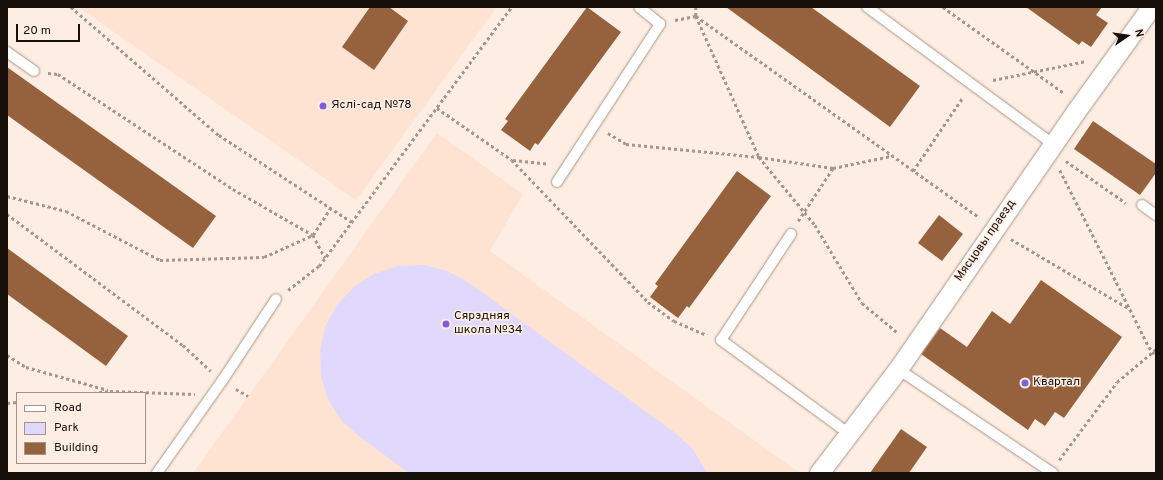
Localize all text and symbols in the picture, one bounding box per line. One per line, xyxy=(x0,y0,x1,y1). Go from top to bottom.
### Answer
scale bar xyxy=(18,16,82,42)
north arrow xyxy=(1107,16,1147,56)
text: 20 m xyxy=(23,23,51,39)
text: N xyxy=(1131,28,1146,39)
place label: Яслі-сад №78 xyxy=(331,99,412,113)
marker: Яслі-сад №78 xyxy=(318,101,328,111)
street label: Мясцовы праезд xyxy=(952,197,1020,285)
place label: Сярэдняя школа №34 xyxy=(454,310,522,338)
marker: Сярэдняя школа №34 xyxy=(441,319,451,329)
place label: Квартал xyxy=(1033,376,1080,390)
marker: Квартал xyxy=(1020,378,1030,388)
legend xyxy=(16,392,146,464)
text: Road xyxy=(54,400,82,416)
text: Park xyxy=(54,420,79,436)
text: Building xyxy=(54,440,98,456)

